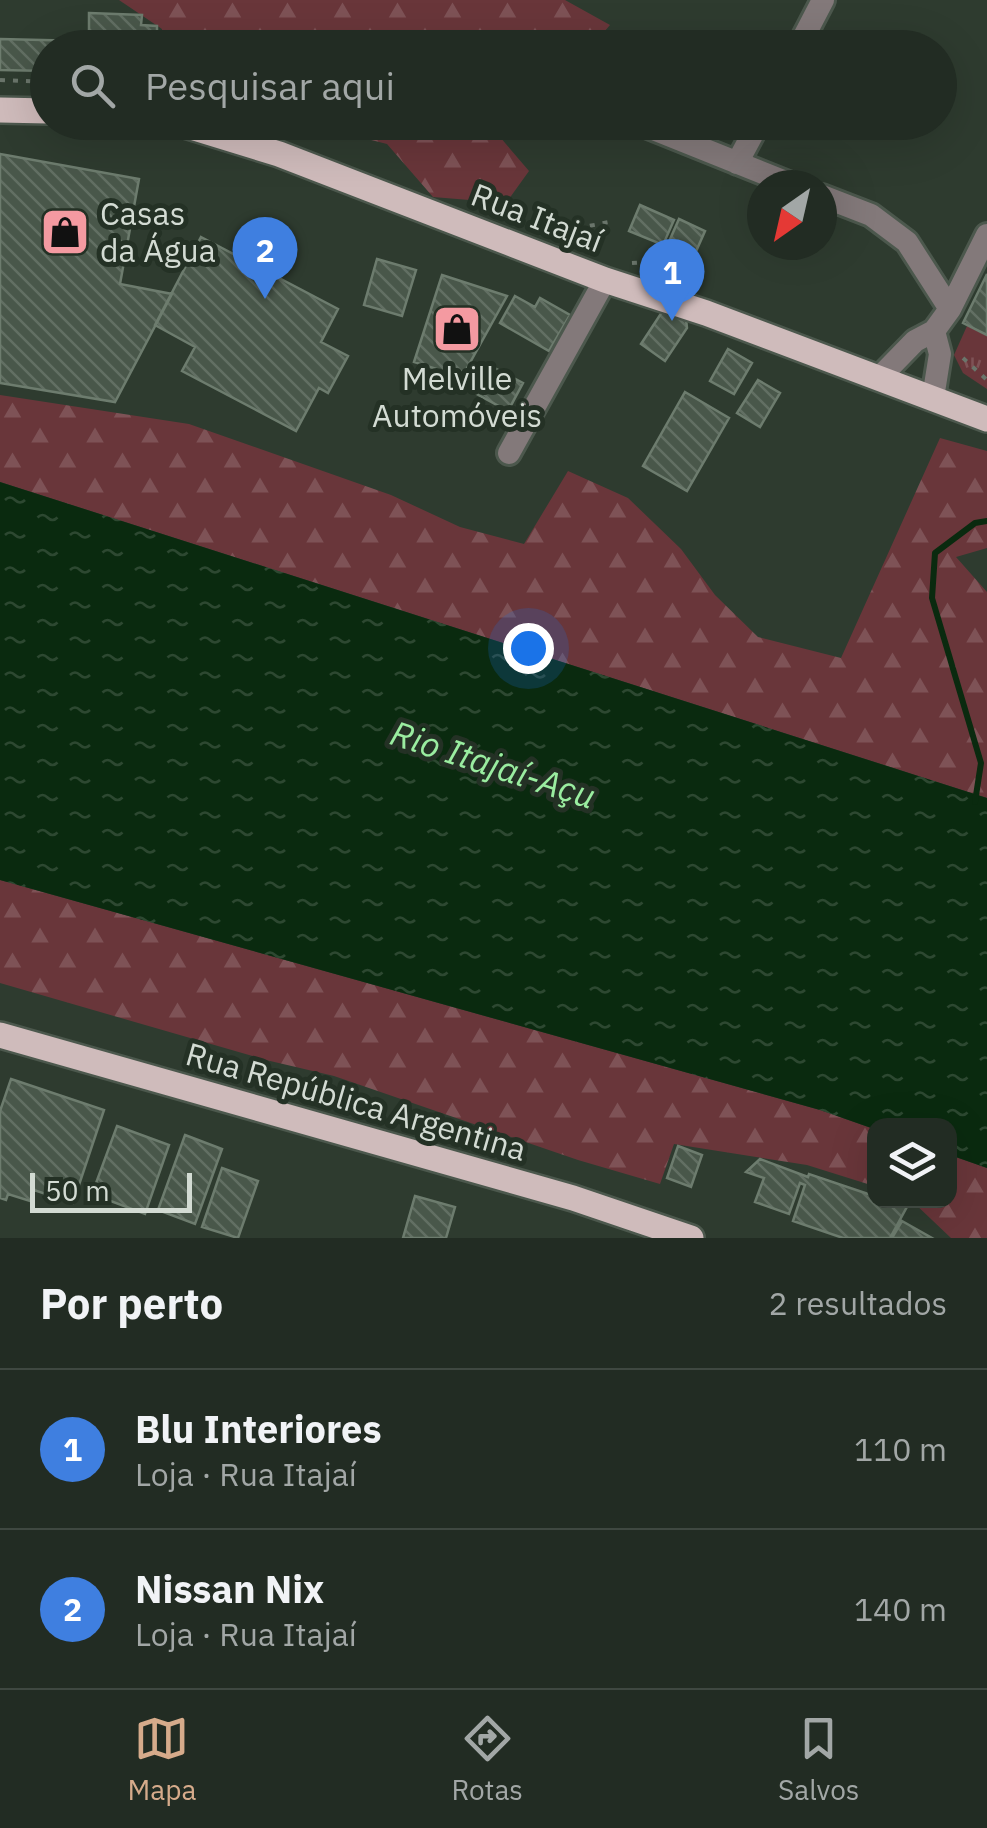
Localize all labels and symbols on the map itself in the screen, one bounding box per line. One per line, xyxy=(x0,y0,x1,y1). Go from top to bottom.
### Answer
north arrow xyxy=(747,170,837,260)
street label: Rua Itajaí xyxy=(466,173,609,261)
place label: Casas da Água xyxy=(100,192,216,271)
shop icon: Casas da Água xyxy=(39,206,91,258)
pin: 2 xyxy=(232,216,298,299)
pin: 1 xyxy=(640,238,704,321)
shop icon: Melville Automóveis xyxy=(431,303,483,355)
place label: Melville Automóveis xyxy=(372,357,542,436)
your location xyxy=(503,623,554,674)
water label: Rio Itajaí-Açu xyxy=(385,709,602,819)
street label: Rua República Argentina xyxy=(181,1032,531,1170)
scale bar xyxy=(30,1168,192,1212)

